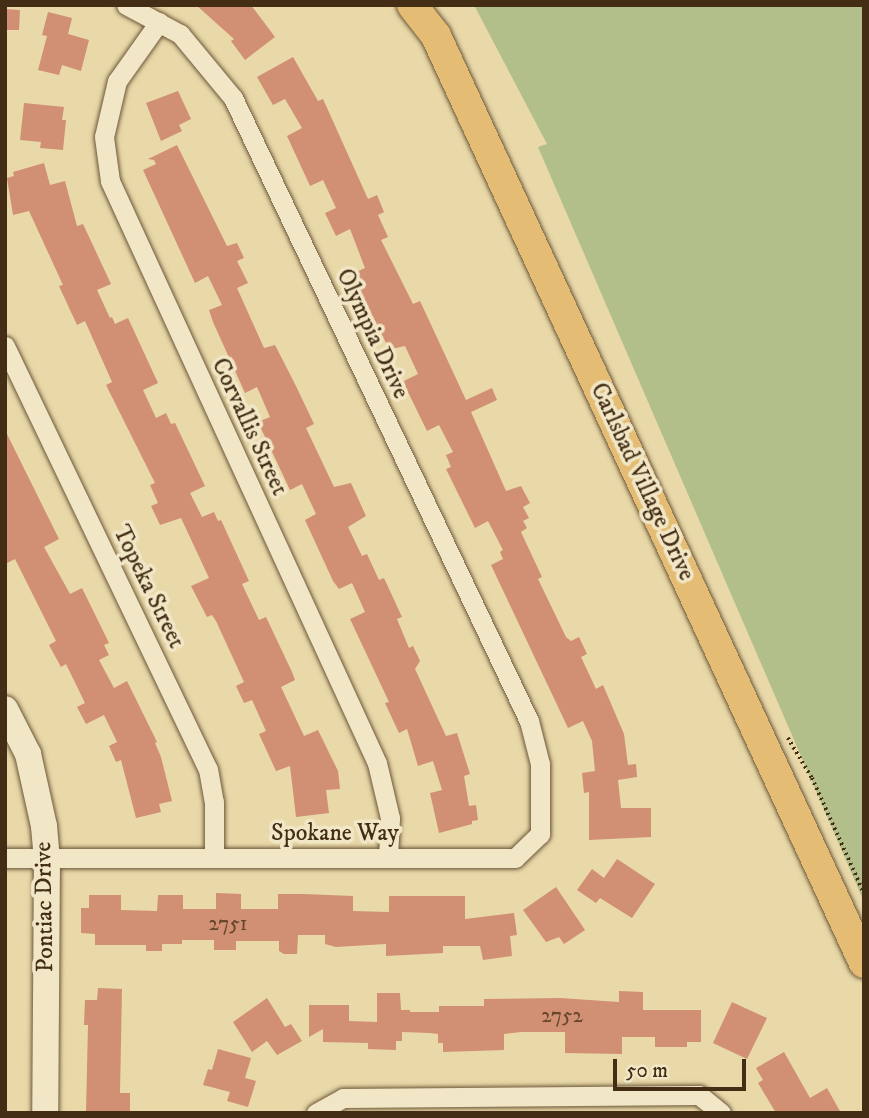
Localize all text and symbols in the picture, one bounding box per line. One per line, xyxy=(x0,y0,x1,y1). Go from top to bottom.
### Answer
street label: Olympia Drive xyxy=(329,264,415,404)
street label: Corvallis Street xyxy=(205,354,293,500)
street label: Carlsbad Village Drive xyxy=(584,379,700,585)
street label: Topeka Street xyxy=(106,521,190,653)
street label: Spokane Way xyxy=(271,820,399,848)
street label: Pontiac Drive xyxy=(29,841,61,973)
house number: 2751 xyxy=(209,911,247,937)
house number: 2752 xyxy=(541,1003,583,1029)
scale bar xyxy=(617,1044,750,1088)
text: 50 m xyxy=(626,1058,668,1084)

